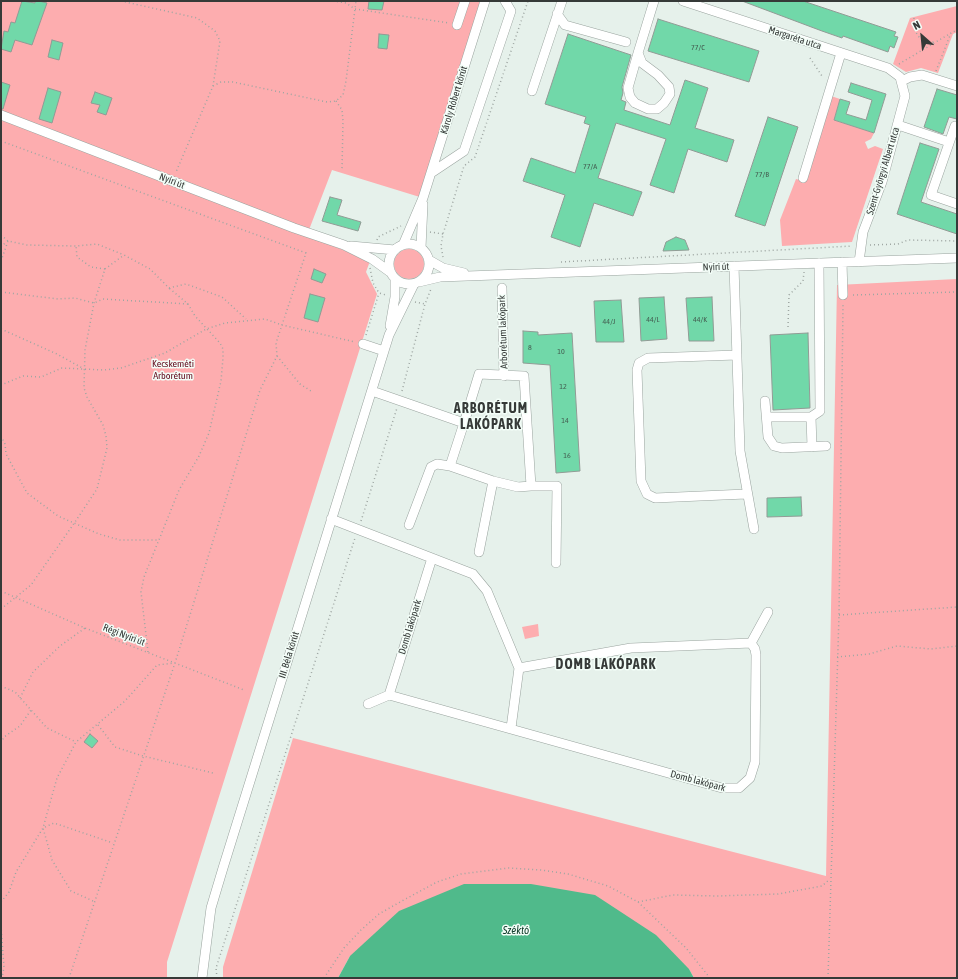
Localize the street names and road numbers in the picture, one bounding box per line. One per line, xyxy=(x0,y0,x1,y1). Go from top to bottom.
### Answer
street label: Margaréta utca xyxy=(767,24,823,52)
street label: Károly Róbert körút xyxy=(438,64,470,136)
street label: Szent-Györgyi Albert utca xyxy=(864,126,902,216)
street label: Nyíri út xyxy=(157,171,187,191)
street label: Nyíri út xyxy=(702,261,730,273)
street label: Arborétum lakópark xyxy=(496,295,510,369)
street label: Domb lakópark xyxy=(396,598,424,656)
street label: Régi Nyíri út xyxy=(101,621,147,649)
street label: III. Béla körút xyxy=(276,630,302,680)
street label: Domb lakópark xyxy=(669,768,727,794)

